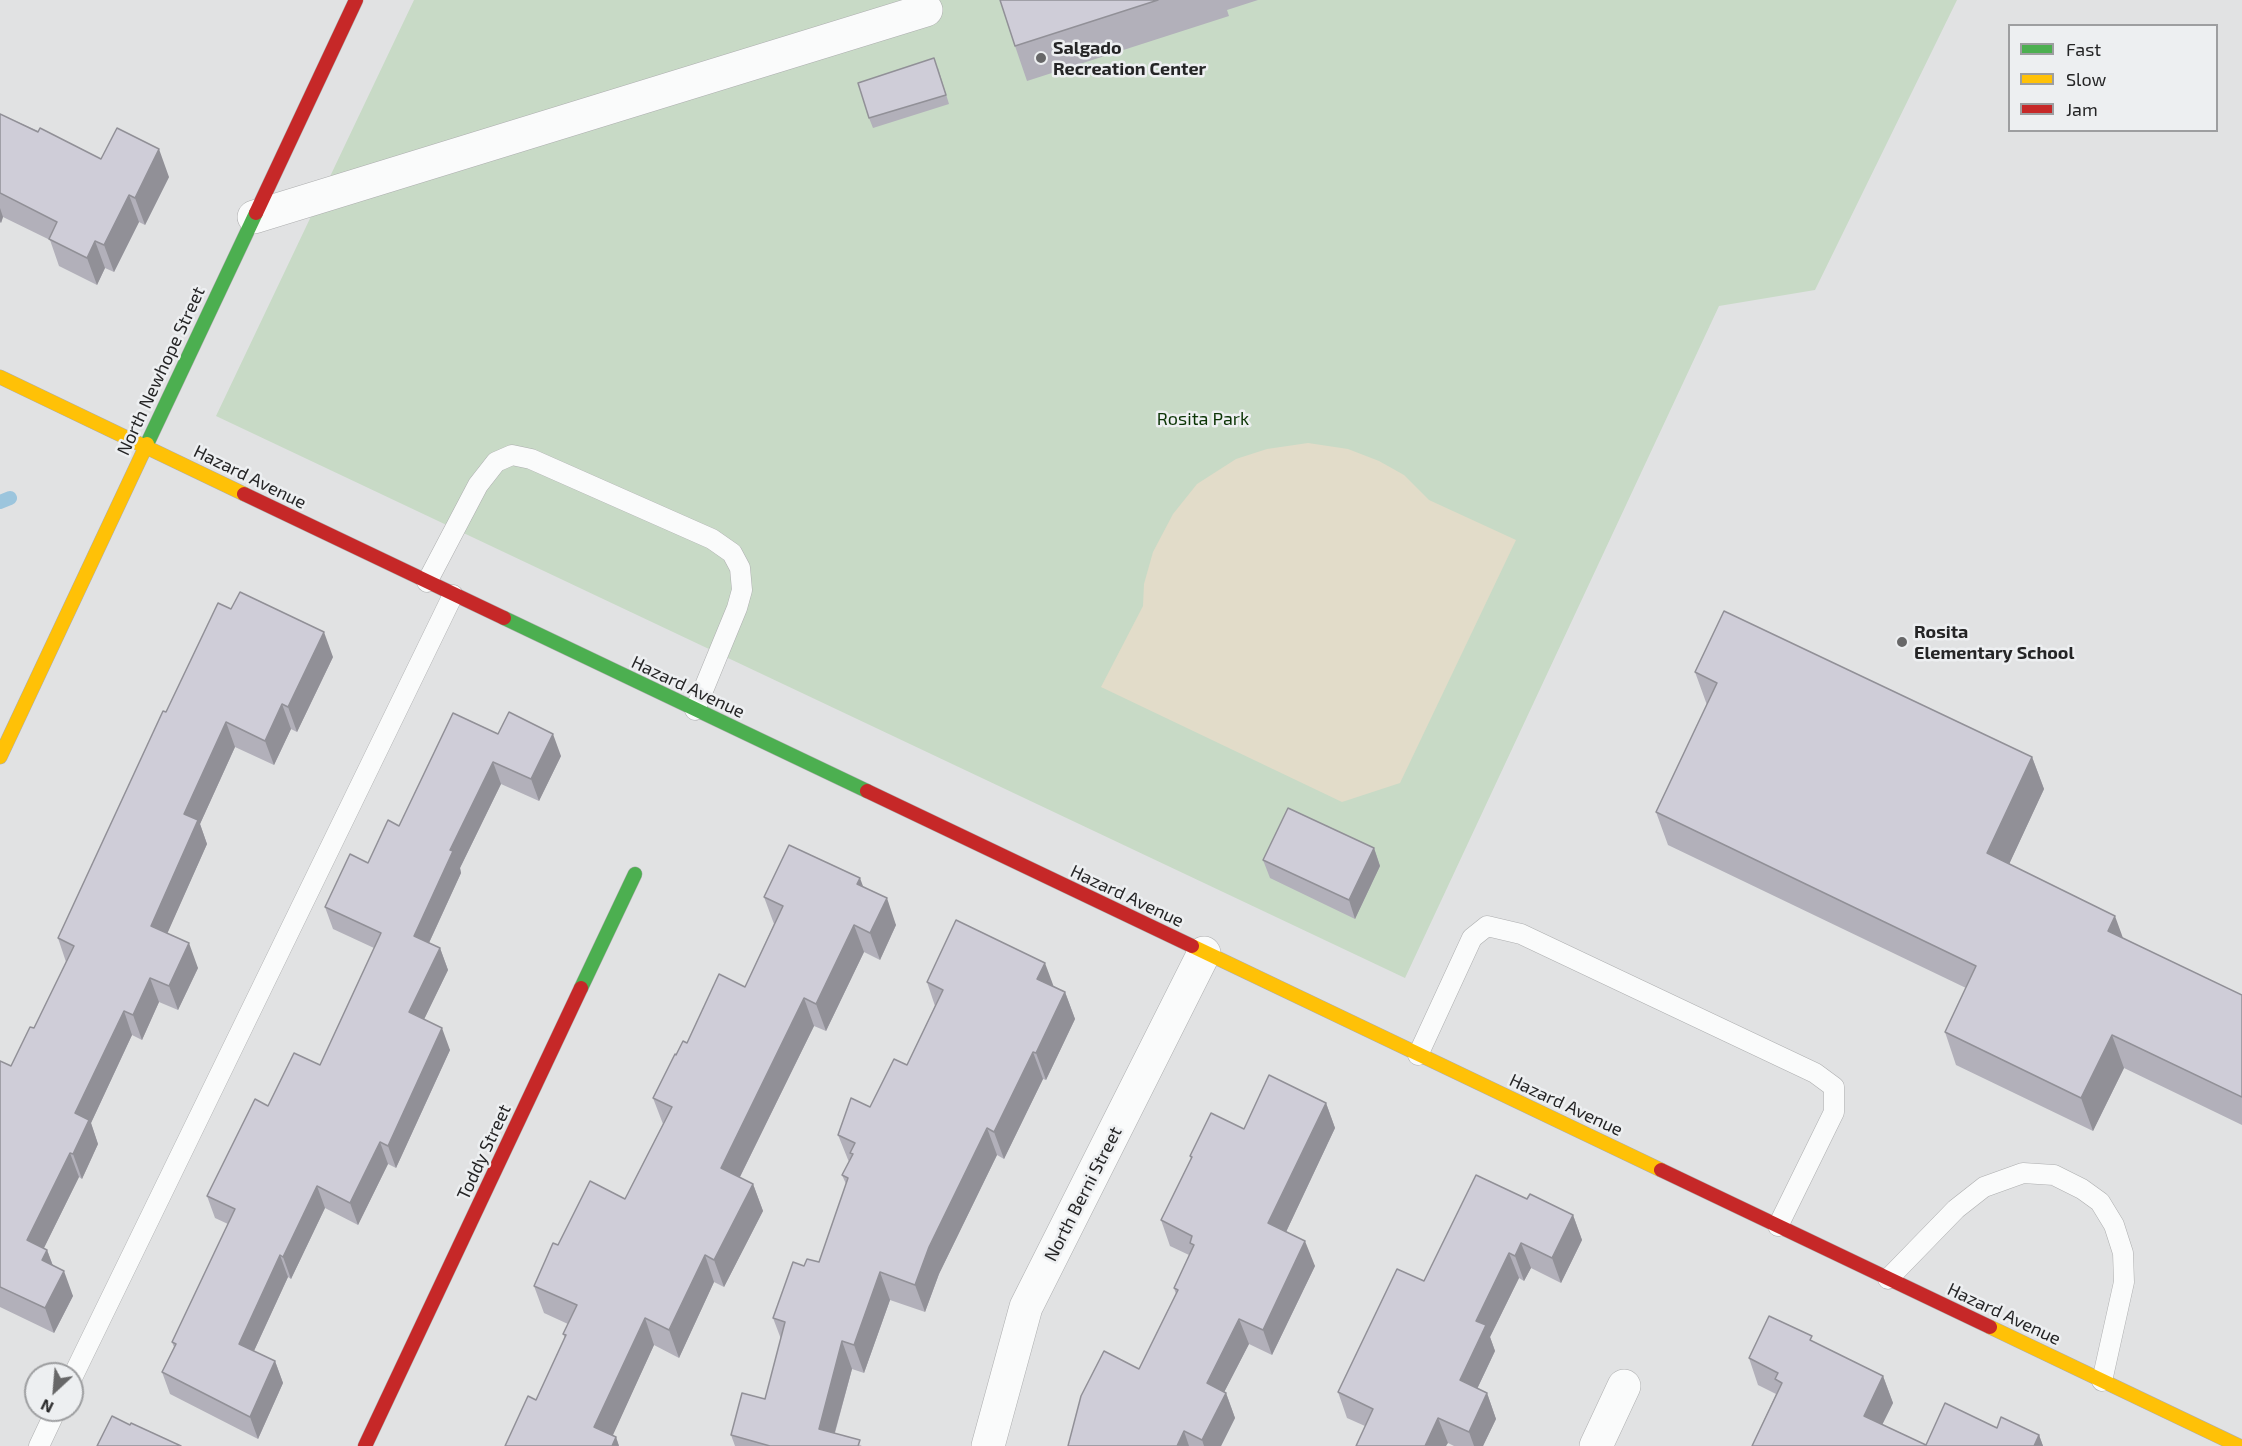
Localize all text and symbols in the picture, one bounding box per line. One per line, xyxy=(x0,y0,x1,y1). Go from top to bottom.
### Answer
legend xyxy=(2008,24,2218,132)
place label: Salgado Recreation Center xyxy=(1053,37,1206,80)
text: Fast xyxy=(2066,38,2101,60)
marker: Salgado Recreation Center xyxy=(1034,51,1048,65)
text: Slow xyxy=(2066,68,2106,90)
text: Jam xyxy=(2066,98,2098,120)
street label: North Newhope Street xyxy=(112,283,210,459)
park label: Rosita Park xyxy=(1157,408,1249,430)
street label: Hazard Avenue xyxy=(190,440,310,514)
place label: Rosita Elementary School xyxy=(1914,621,2074,664)
marker: Rosita Elementary School xyxy=(1895,635,1909,649)
street label: Hazard Avenue xyxy=(628,651,748,723)
street label: Hazard Avenue xyxy=(1067,860,1187,932)
street label: Hazard Avenue xyxy=(1506,1069,1626,1141)
street label: Toddy Street xyxy=(452,1101,516,1203)
street label: North Berni Street xyxy=(1040,1123,1126,1265)
street label: Hazard Avenue xyxy=(1944,1278,2064,1350)
north arrow xyxy=(24,1362,84,1422)
text: N xyxy=(37,1396,56,1418)

